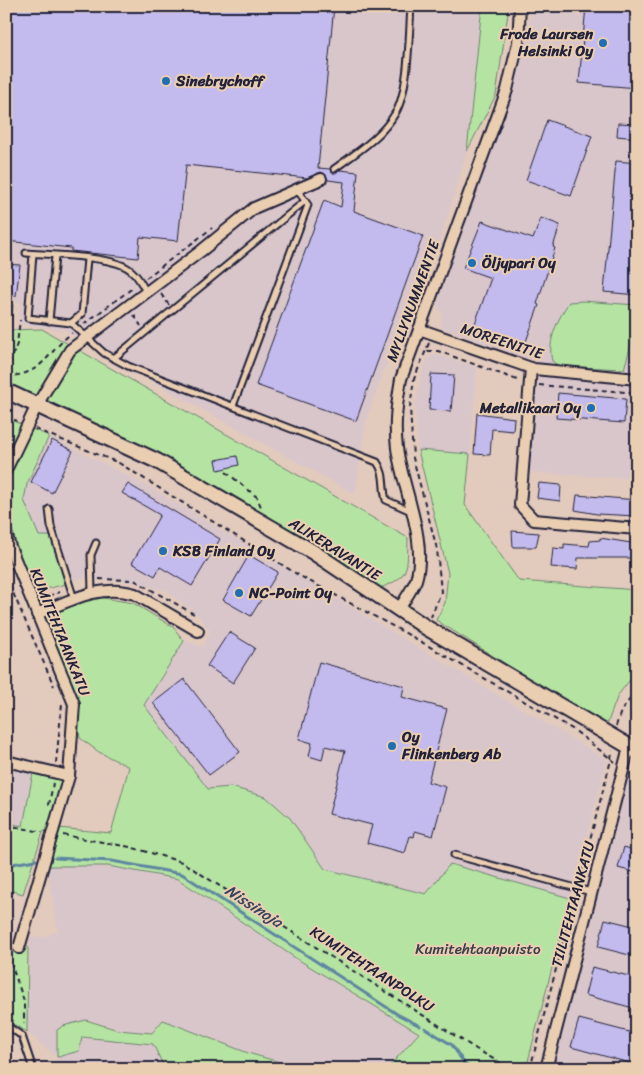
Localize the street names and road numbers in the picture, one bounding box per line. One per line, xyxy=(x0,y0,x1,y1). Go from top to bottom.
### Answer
street label: MYLLYNUMMENTIE xyxy=(379,235,448,366)
street label: MOREENITIE xyxy=(457,315,548,367)
street label: ALIKERAVANTIE xyxy=(283,510,388,589)
street label: KUMITEHTAANKATU xyxy=(22,564,98,701)
street label: TIILITEHTAANKATU xyxy=(544,838,602,970)
street label: KUMITEHTAANPOLKU xyxy=(305,919,440,1020)

